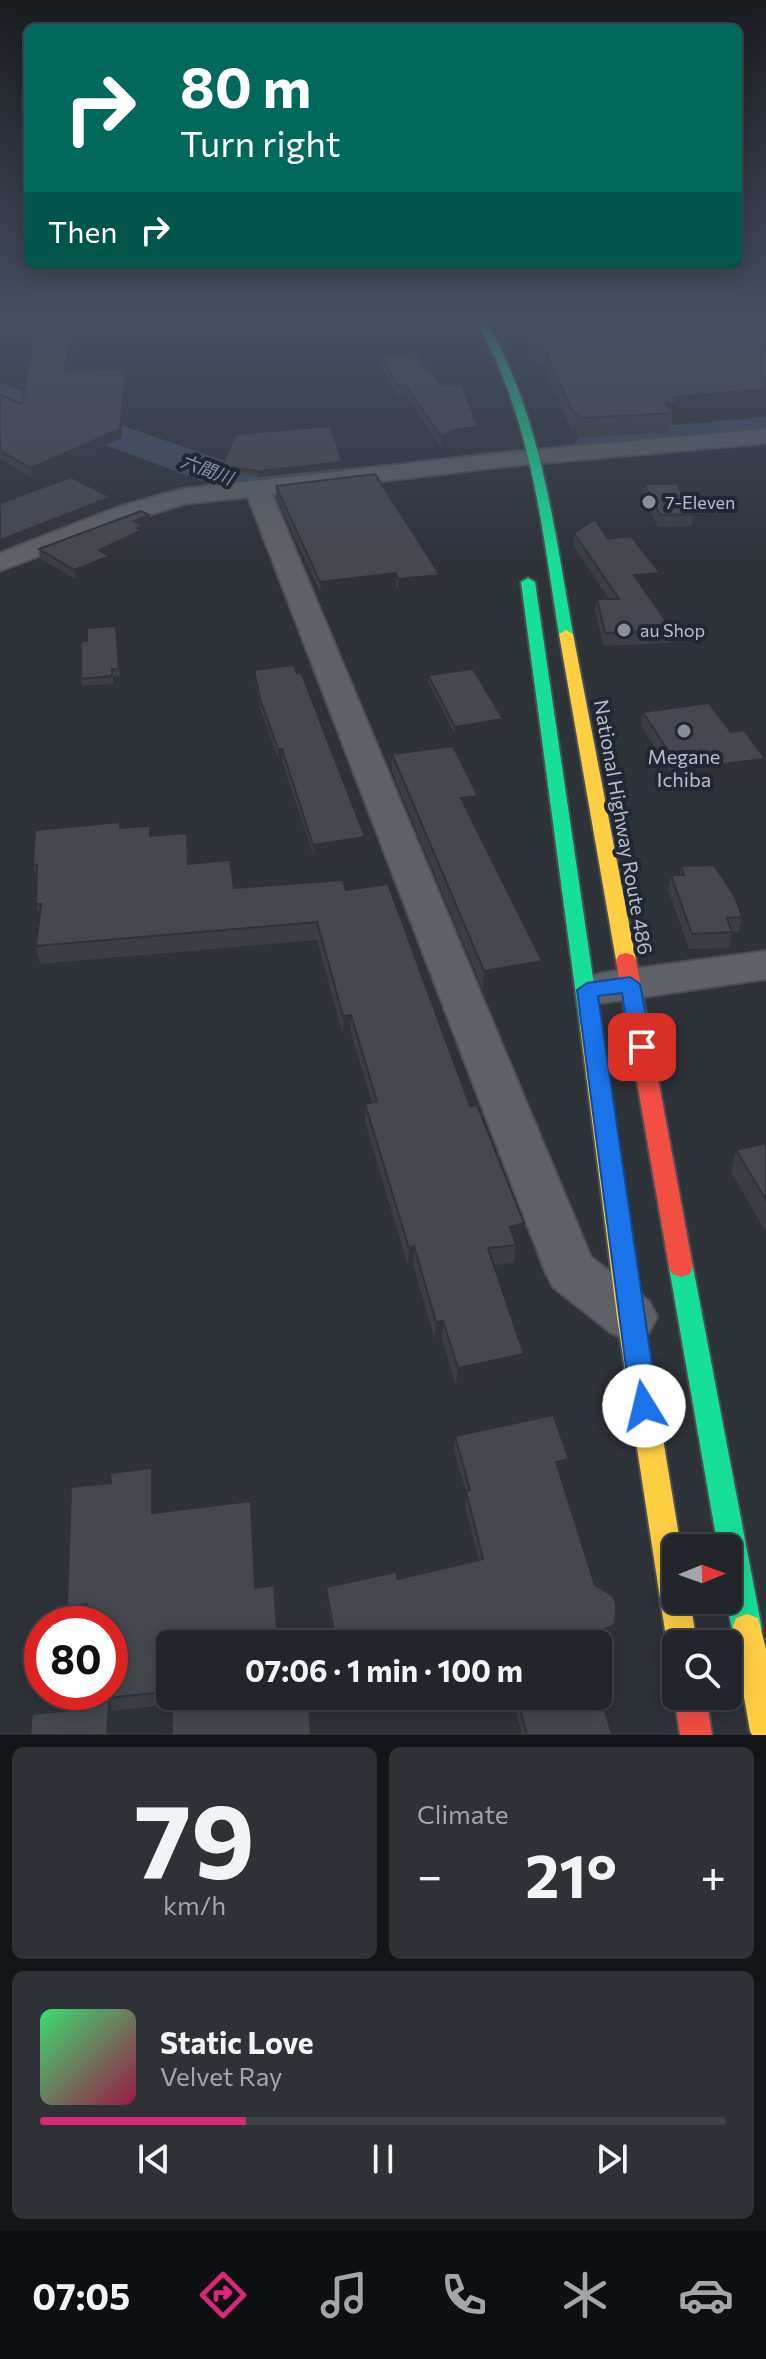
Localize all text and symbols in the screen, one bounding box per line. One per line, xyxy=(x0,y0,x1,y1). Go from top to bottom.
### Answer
text: 80 m xyxy=(180,51,311,120)
icon: right xyxy=(48,56,152,160)
text: Turn right xyxy=(180,120,341,164)
icon: right xyxy=(133,208,177,252)
text: Then xyxy=(48,212,117,249)
water label: 六間川 xyxy=(178,449,238,489)
place label: 7-Eleven xyxy=(665,491,735,513)
marker: 7-Eleven xyxy=(640,493,658,511)
place label: au Shop xyxy=(640,619,705,641)
marker: au Shop xyxy=(615,621,633,639)
street label: National Highway Route 486 xyxy=(590,698,658,956)
marker: Megane Ichiba xyxy=(675,722,693,740)
place label: Megane Ichiba xyxy=(648,744,720,791)
pin xyxy=(608,1013,676,1081)
icon: arrive xyxy=(620,1025,664,1069)
position arrow xyxy=(602,1364,686,1448)
north arrow xyxy=(662,1534,742,1614)
map controls xyxy=(662,1534,742,1710)
speed limit sign: 80 xyxy=(24,1606,128,1710)
button: search xyxy=(662,1630,742,1710)
text: 07:06 · 1 min · 100 m xyxy=(245,1651,523,1688)
text: 79 xyxy=(134,1773,255,1900)
text: Climate xyxy=(417,1798,509,1829)
text: 21° xyxy=(525,1837,617,1910)
text: − xyxy=(417,1847,442,1901)
text: + xyxy=(700,1847,726,1901)
text: km/h xyxy=(163,1889,226,1920)
text: Static Love xyxy=(160,2023,314,2060)
text: Velvet Ray xyxy=(160,2060,283,2091)
icon: previous xyxy=(132,2137,176,2181)
icon: pause xyxy=(361,2137,405,2181)
icon: next xyxy=(590,2137,634,2181)
icon: directions xyxy=(195,2267,251,2323)
icon: music xyxy=(316,2267,372,2323)
icon: phone xyxy=(436,2267,492,2323)
icon: climate xyxy=(557,2267,613,2323)
icon: car xyxy=(678,2267,734,2323)
text: 07:05 xyxy=(32,2273,130,2317)

